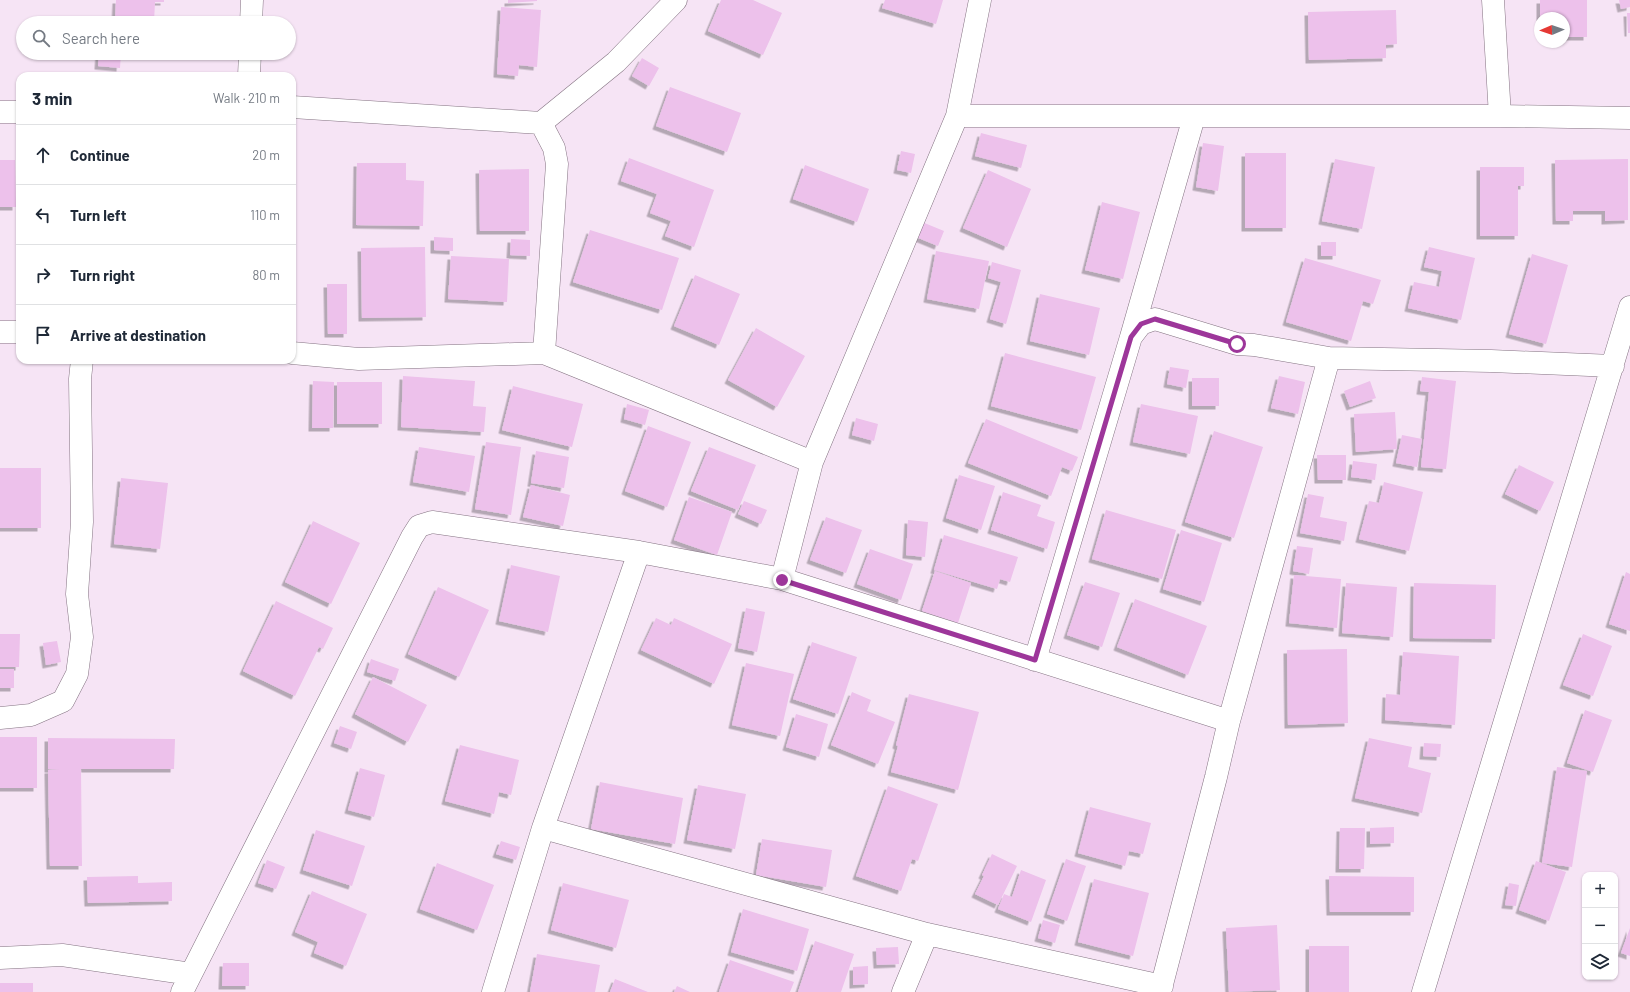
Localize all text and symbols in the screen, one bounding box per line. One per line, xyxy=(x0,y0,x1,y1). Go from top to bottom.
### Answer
north arrow xyxy=(1534,12,1570,48)
search box xyxy=(16,16,296,60)
icon: search xyxy=(30,27,52,49)
text: Search here xyxy=(62,29,140,47)
text: 3 min xyxy=(32,88,72,108)
text: Walk · 210 m xyxy=(213,90,280,106)
icon: ahead xyxy=(32,144,54,166)
text: Continue xyxy=(70,146,130,164)
text: 20 m xyxy=(252,147,280,163)
icon: left xyxy=(32,204,54,226)
text: Turn left xyxy=(70,206,126,224)
text: 110 m xyxy=(250,207,280,223)
icon: right xyxy=(32,264,54,286)
text: Turn right xyxy=(70,266,135,284)
text: 80 m xyxy=(253,267,280,283)
icon: arrive xyxy=(32,324,54,346)
text: Arrive at destination xyxy=(70,326,206,344)
route start xyxy=(1228,335,1246,353)
route end xyxy=(773,571,791,589)
map controls xyxy=(1582,872,1618,980)
button: + xyxy=(1582,872,1618,908)
button: − xyxy=(1582,908,1618,944)
button: layers xyxy=(1582,944,1618,980)

